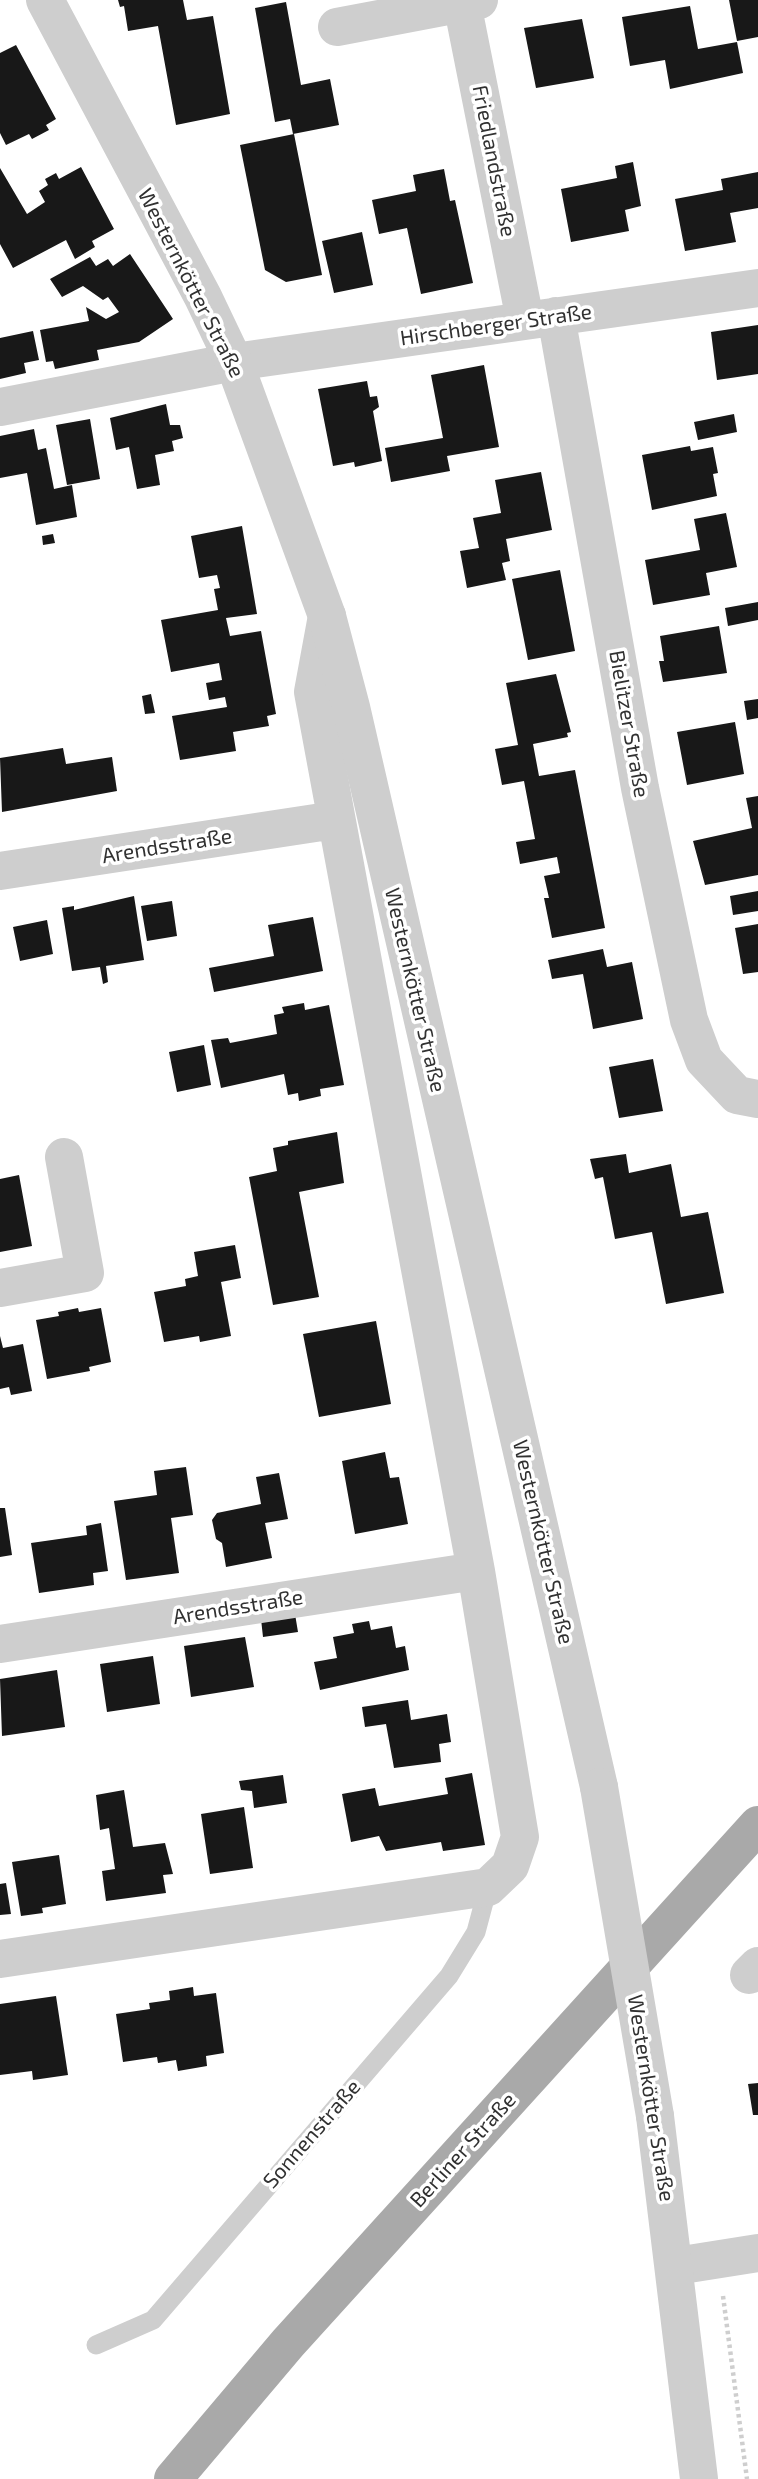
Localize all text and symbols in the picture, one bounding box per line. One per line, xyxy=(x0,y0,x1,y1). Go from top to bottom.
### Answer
street label: Friedlandstraße xyxy=(467,83,521,239)
street label: Westernkötter Straße xyxy=(132,184,250,382)
street label: Hirschberger Straße xyxy=(398,299,594,351)
street label: Bielitzer Straße xyxy=(604,648,654,800)
street label: Arendsstraße xyxy=(100,823,234,869)
street label: Westernkötter Straße xyxy=(379,885,451,1095)
street label: Westernkötter Straße xyxy=(507,1437,579,1647)
street label: Arendsstraße xyxy=(171,1584,305,1630)
street label: Westernkötter Straße xyxy=(622,1993,680,2203)
street label: Sonnenstraße xyxy=(258,2075,366,2193)
street label: Berliner Straße xyxy=(405,2087,521,2213)

